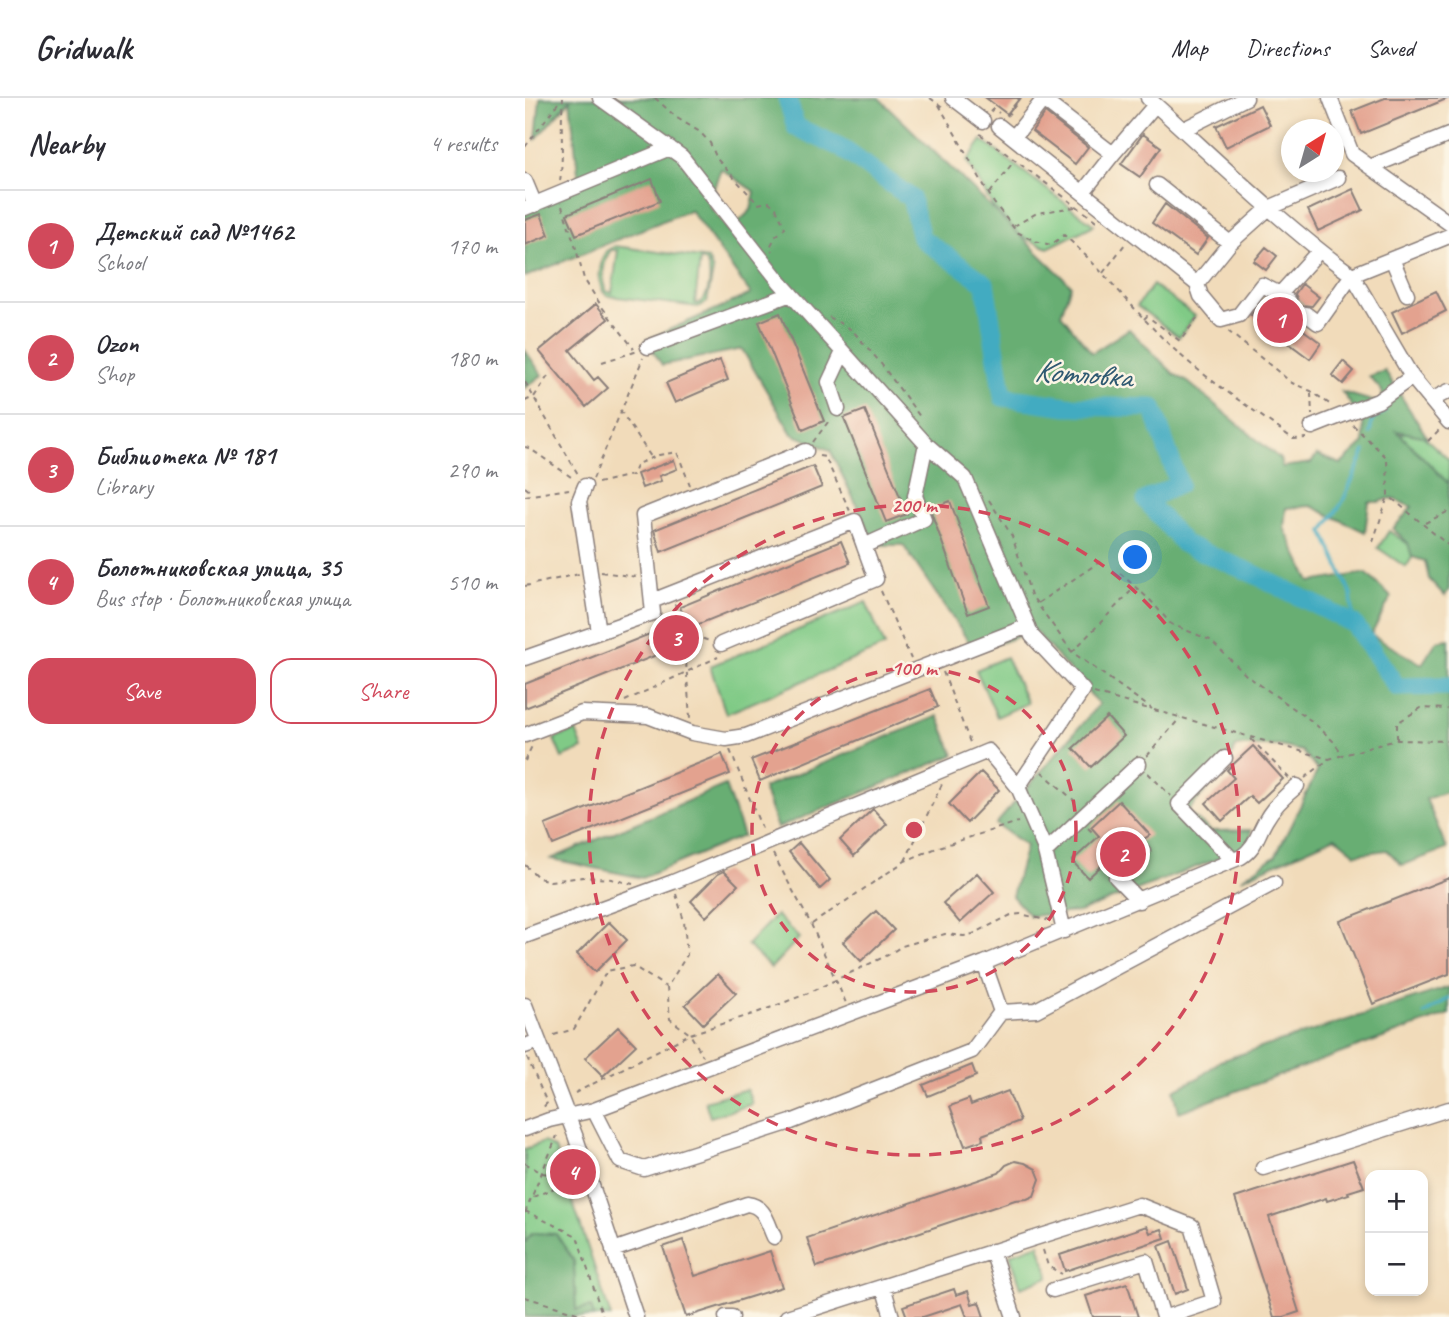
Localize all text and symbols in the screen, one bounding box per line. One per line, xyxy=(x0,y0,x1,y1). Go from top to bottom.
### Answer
text: Gridwalk xyxy=(35,27,132,69)
text: Map xyxy=(1171,33,1208,63)
text: Directions xyxy=(1246,33,1329,63)
text: Saved xyxy=(1367,33,1414,63)
north arrow xyxy=(1281,119,1344,182)
text: Nearby xyxy=(28,125,104,163)
text: 4 results xyxy=(430,129,497,158)
text: Детский сад №1462 xyxy=(95,215,293,248)
text: 1 xyxy=(46,232,56,261)
text: 170 m xyxy=(448,232,497,261)
text: School xyxy=(95,248,144,277)
pin: 1 xyxy=(1257,294,1303,346)
text: Ozon xyxy=(95,327,138,360)
text: 2 xyxy=(46,344,56,373)
text: 180 m xyxy=(448,344,497,373)
water label: Котловка xyxy=(1033,350,1137,398)
text: Shop xyxy=(95,360,134,389)
text: Библиотека № 181 xyxy=(95,439,275,472)
text: 3 xyxy=(46,456,56,485)
text: 290 m xyxy=(448,456,497,485)
text: Library xyxy=(95,472,153,501)
text: 200 m xyxy=(891,492,939,518)
your location xyxy=(1118,540,1152,574)
text: Болотниковская улица, 35 xyxy=(95,551,341,584)
text: 4 xyxy=(46,568,56,597)
text: 510 m xyxy=(448,568,497,597)
text: Bus stop · Болотниковская улица xyxy=(95,584,350,613)
pin: 3 xyxy=(653,612,699,664)
text: 100 m xyxy=(891,655,939,681)
button: Save xyxy=(28,658,256,724)
button: Share xyxy=(270,658,497,724)
centre of rings xyxy=(902,818,926,842)
pin: 2 xyxy=(1100,828,1146,880)
pin: 4 xyxy=(550,1146,596,1198)
map controls xyxy=(1365,1170,1428,1296)
button: + xyxy=(1365,1170,1428,1233)
button: − xyxy=(1365,1233,1428,1296)

